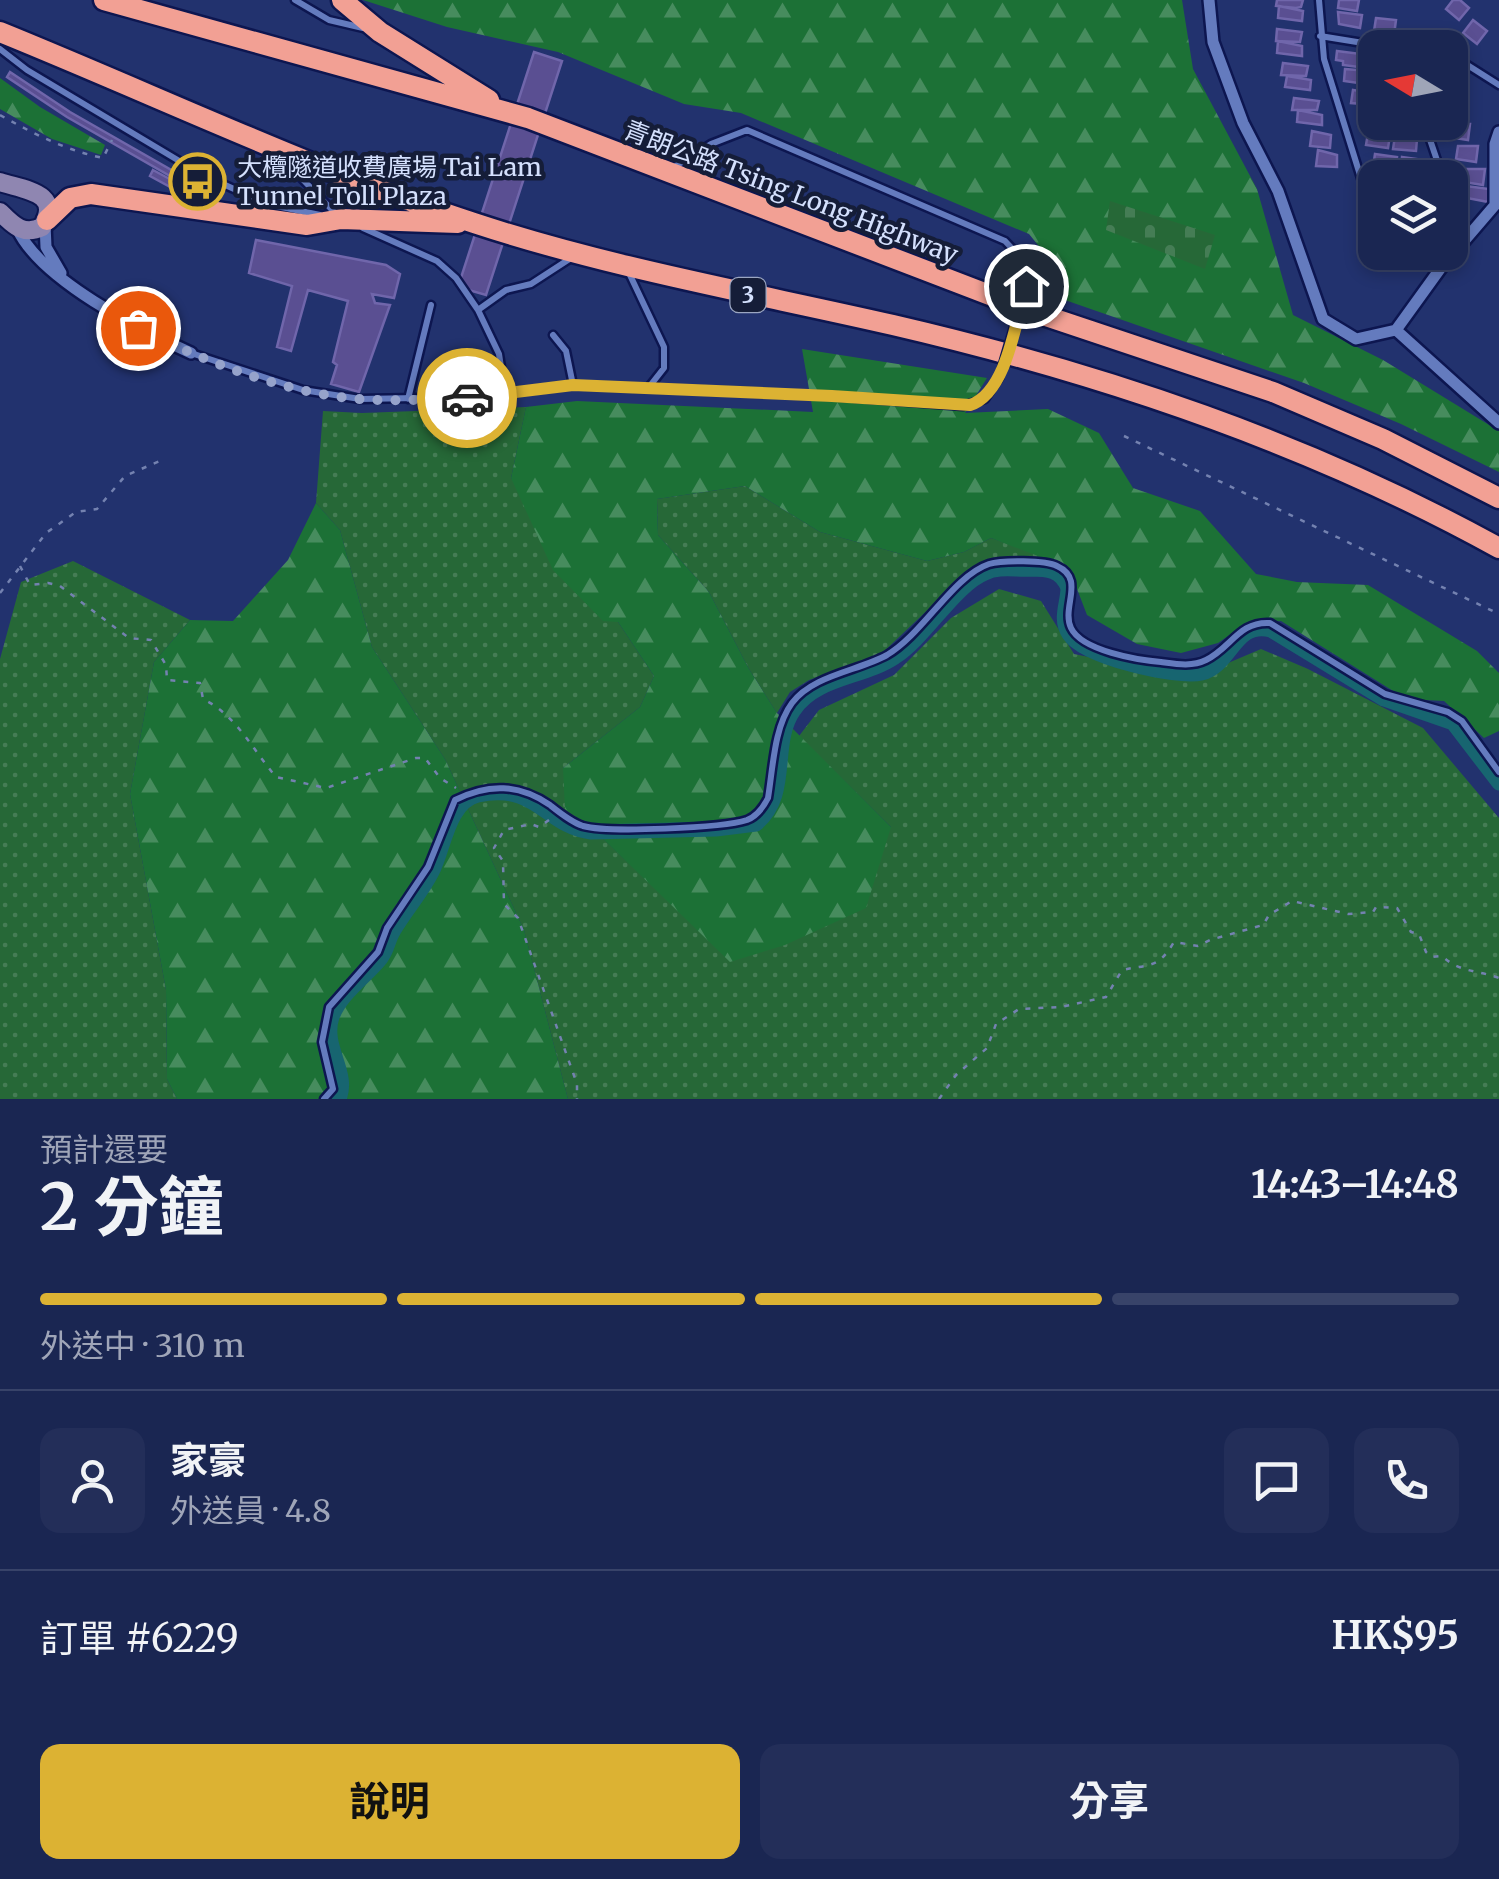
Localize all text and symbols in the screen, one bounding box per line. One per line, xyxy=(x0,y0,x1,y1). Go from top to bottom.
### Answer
north arrow xyxy=(1358,30,1468,140)
map controls xyxy=(1358,30,1468,270)
street label: 青朗公路 Tsing Long Highway xyxy=(620,113,963,271)
bus stop icon: 大欖隧道收費廣場 Tai Lam Tunnel Toll Plaza xyxy=(168,151,228,211)
place label: 大欖隧道收費廣場 Tai Lam Tunnel Toll Plaza xyxy=(237,151,542,212)
button: layers xyxy=(1358,160,1468,270)
pin xyxy=(984,244,1069,329)
icon: home xyxy=(999,259,1054,314)
road number: 3 xyxy=(730,278,766,312)
pin xyxy=(96,286,181,371)
icon: bag xyxy=(111,301,166,356)
courier xyxy=(417,348,517,448)
icon: car xyxy=(440,371,495,426)
text: 預計還要 xyxy=(40,1130,168,1170)
text: 14:43–14:48 xyxy=(1251,1161,1459,1208)
text: 2 分鐘 xyxy=(40,1166,224,1248)
text: 外送中 · 310 m xyxy=(40,1326,245,1366)
button: person xyxy=(40,1428,145,1533)
button: chat xyxy=(1224,1428,1329,1533)
button: phone xyxy=(1354,1428,1459,1533)
text: 家豪 xyxy=(170,1437,246,1484)
text: 外送員 · 4.8 xyxy=(170,1491,331,1531)
text: HK$95 xyxy=(1331,1612,1459,1659)
text: 訂單 #6229 xyxy=(40,1615,239,1662)
button: 說明 xyxy=(40,1744,740,1859)
button: 分享 xyxy=(760,1744,1459,1859)

